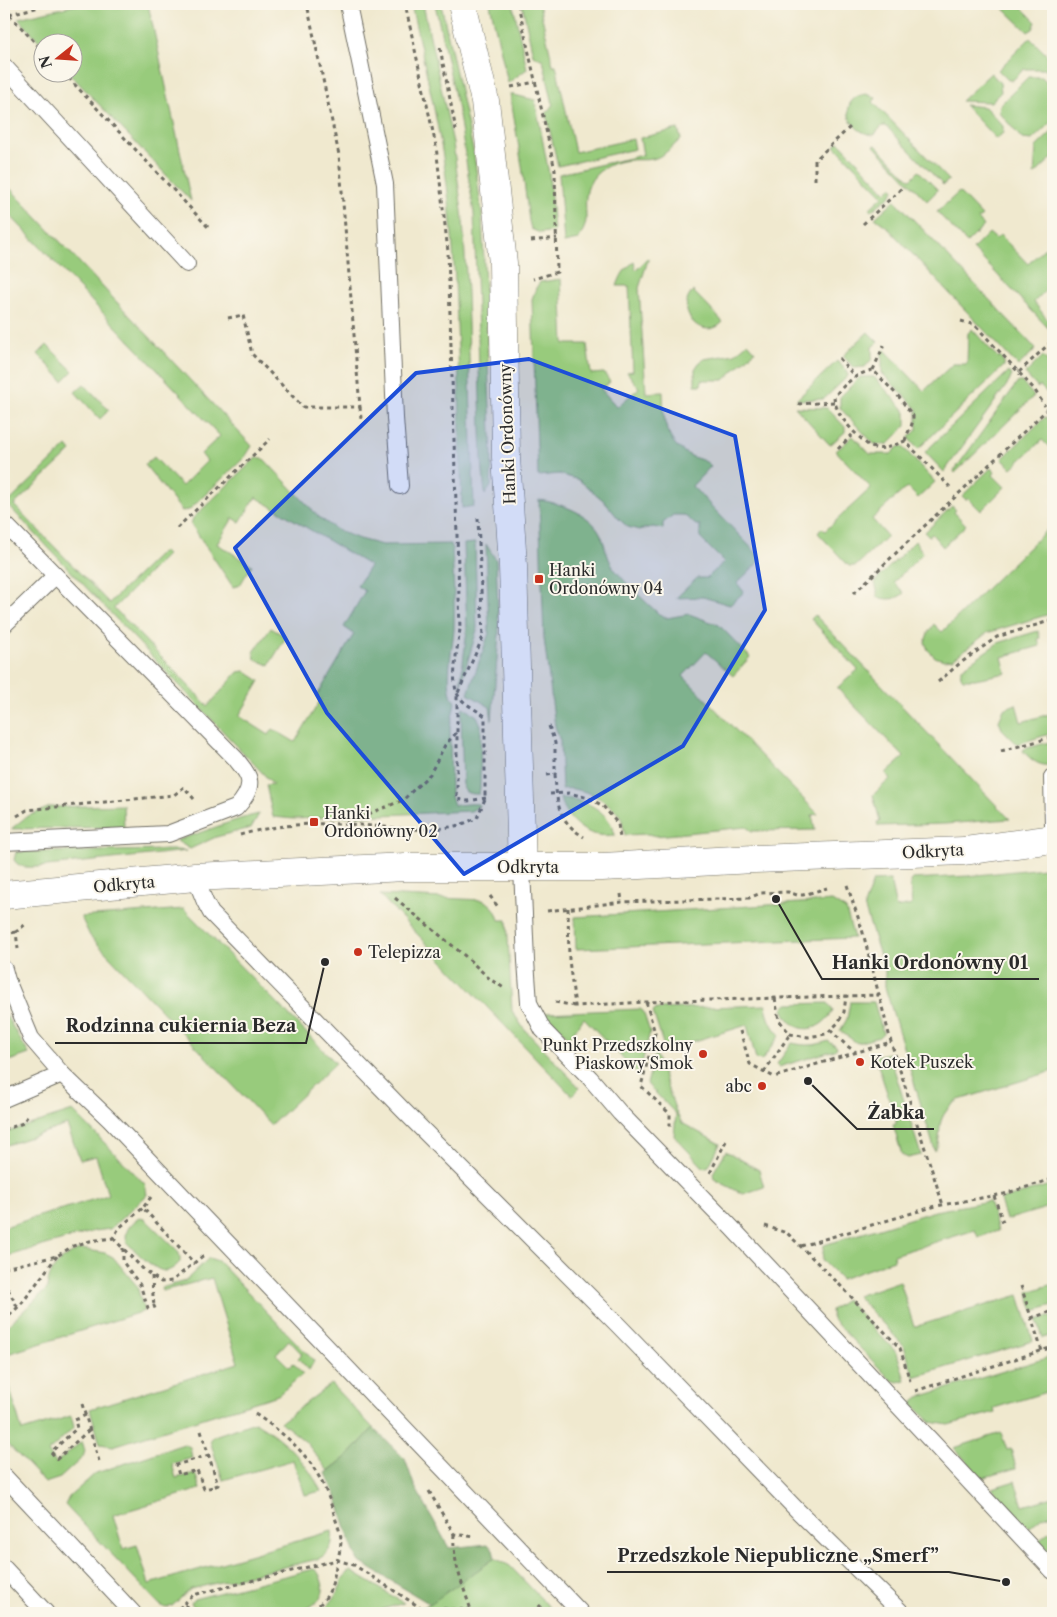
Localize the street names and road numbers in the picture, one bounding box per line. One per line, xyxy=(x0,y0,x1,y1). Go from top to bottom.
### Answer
street label: Hanki Ordonówny xyxy=(495,362,519,505)
street label: Odkryta xyxy=(901,839,965,863)
street label: Odkryta xyxy=(497,857,560,877)
street label: Odkryta xyxy=(92,871,156,897)

